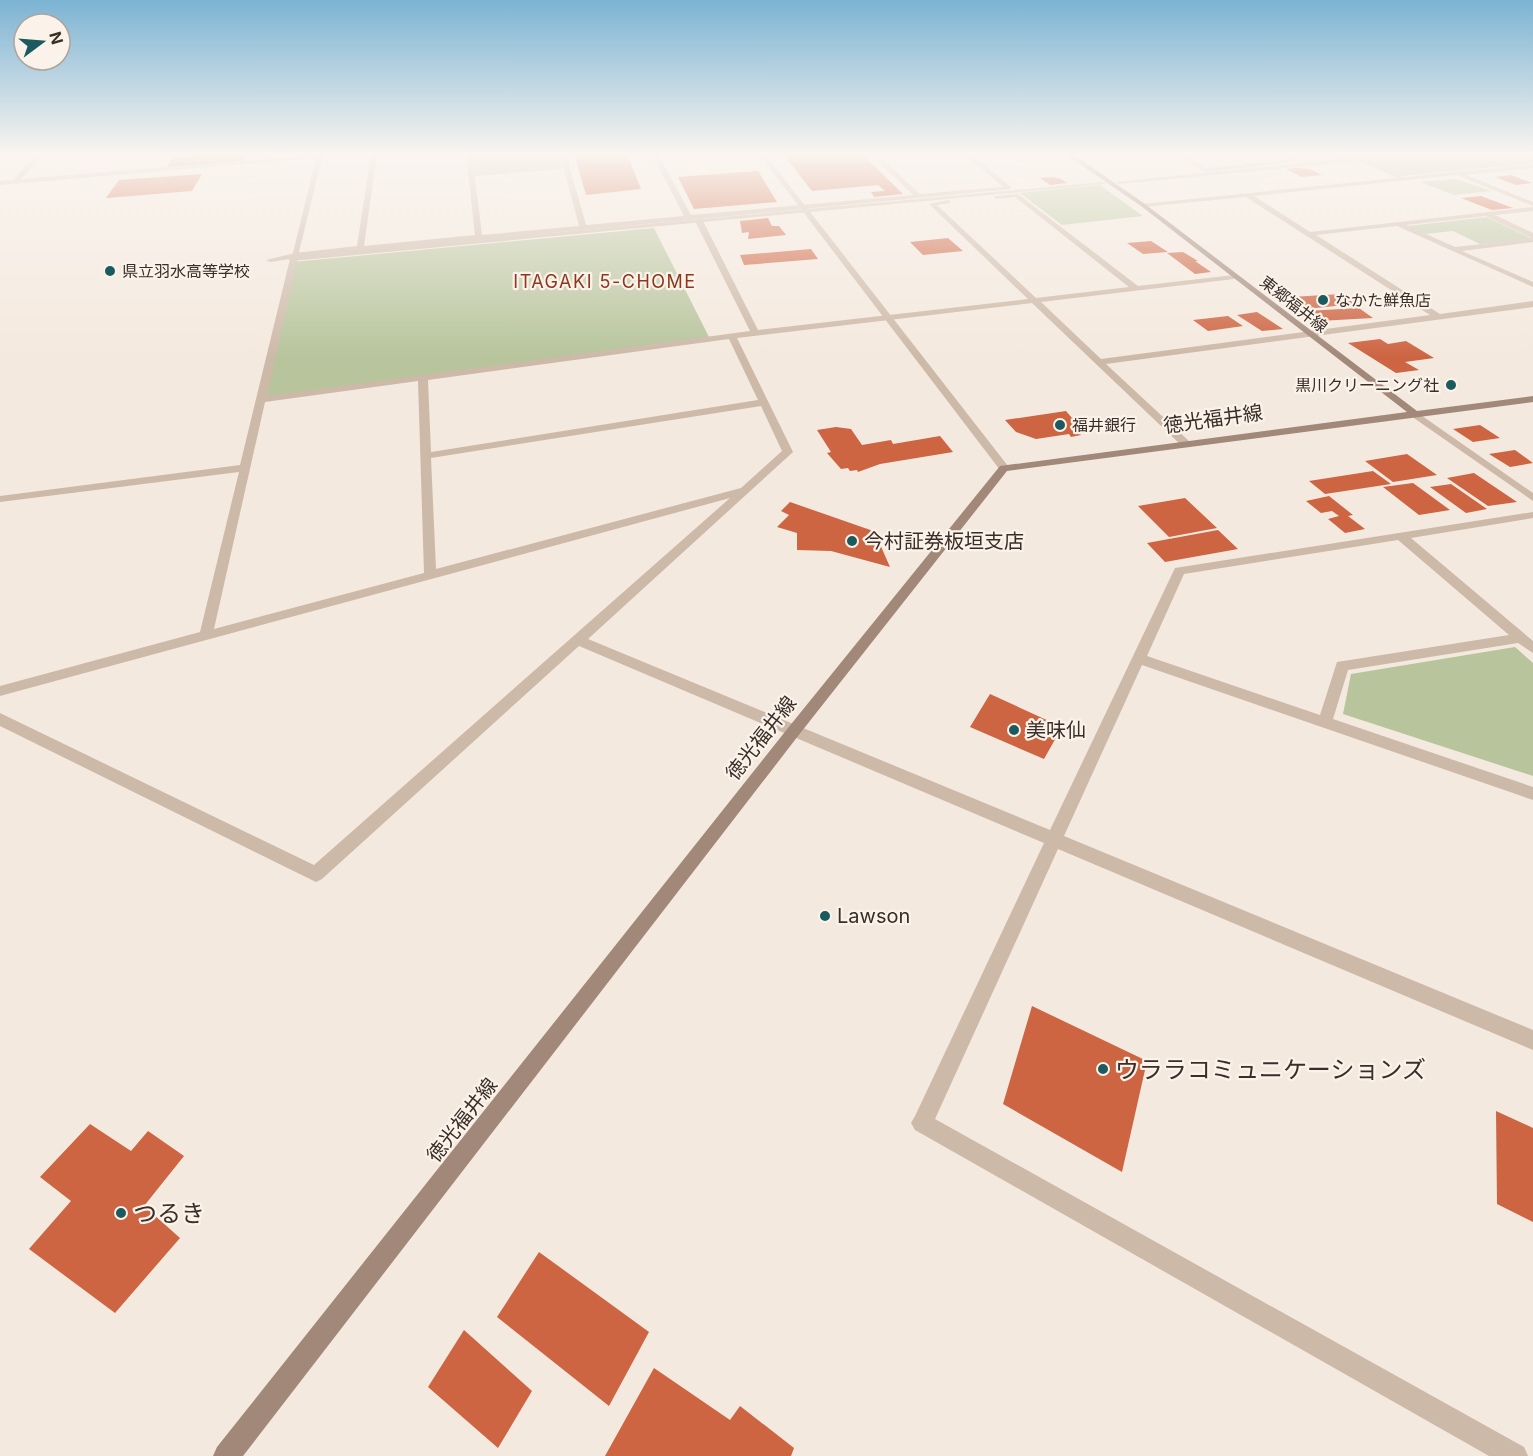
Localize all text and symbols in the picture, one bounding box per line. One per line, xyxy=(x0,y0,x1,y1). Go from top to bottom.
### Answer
north arrow xyxy=(12,12,72,72)
text: N xyxy=(45,29,68,46)
place label: 県立羽水高等学校 xyxy=(122,261,250,281)
marker: 県立羽水高等学校 xyxy=(103,264,117,278)
district label: ITAGAKI 5-CHOME xyxy=(513,271,697,292)
street label: 東郷福井線 xyxy=(1256,271,1332,337)
place label: なかた鮮魚店 xyxy=(1335,290,1431,310)
marker: なかた鮮魚店 xyxy=(1316,293,1330,307)
place label: 黒川クリーニング社 xyxy=(1295,375,1439,395)
marker: 黒川クリーニング社 xyxy=(1444,378,1458,392)
street label: 徳光福井線 xyxy=(1162,400,1264,438)
place label: 福井銀行 xyxy=(1072,415,1136,435)
marker: 福井銀行 xyxy=(1053,418,1067,432)
place label: 今村証券板垣支店 xyxy=(864,529,1024,553)
marker: 今村証券板垣支店 xyxy=(845,534,859,548)
street label: 徳光福井線 xyxy=(721,691,801,785)
place label: 美味仙 xyxy=(1026,718,1086,742)
marker: 美味仙 xyxy=(1007,723,1021,737)
place label: Lawson xyxy=(837,904,910,928)
marker: Lawson xyxy=(818,909,832,923)
place label: ウララコミュニケーションズ xyxy=(1115,1055,1426,1084)
marker: ウララコミュニケーションズ xyxy=(1096,1062,1110,1076)
street label: 徳光福井線 xyxy=(422,1073,502,1167)
place label: つるき xyxy=(133,1199,205,1228)
marker: つるき xyxy=(114,1206,128,1220)

